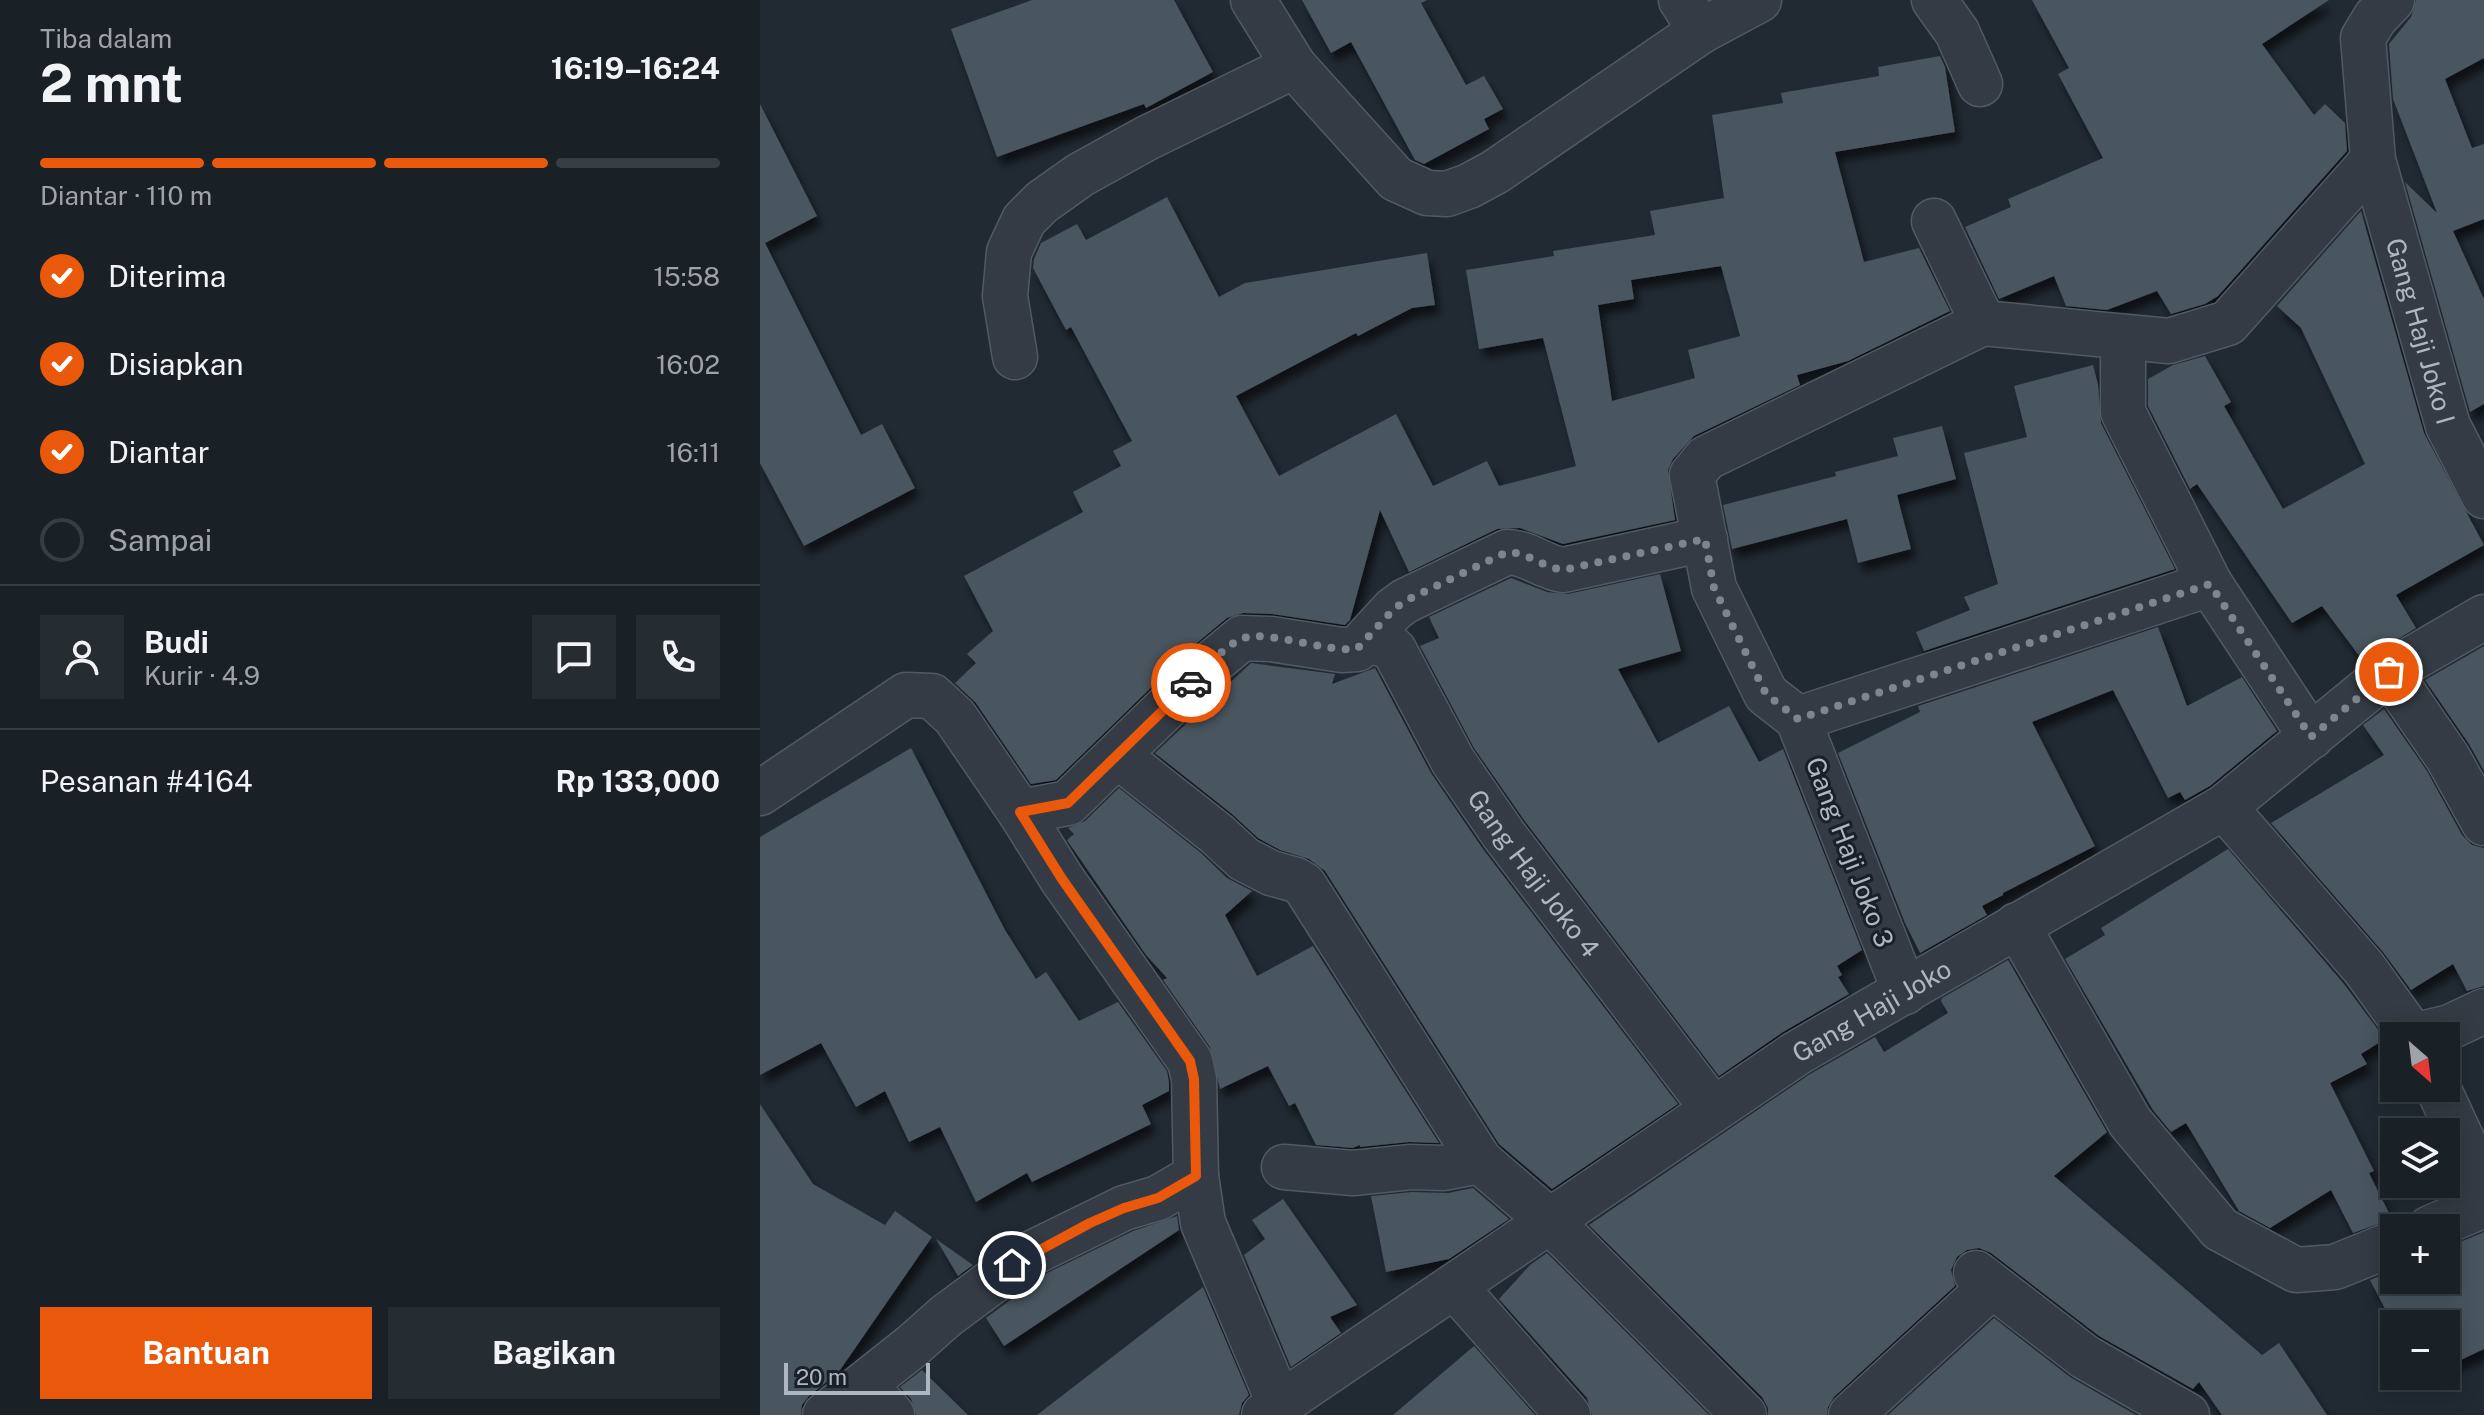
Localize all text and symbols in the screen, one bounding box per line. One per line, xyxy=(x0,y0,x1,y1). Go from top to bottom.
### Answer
text: Tiba dalam xyxy=(40,23,172,54)
text: 16:19–16:24 xyxy=(551,50,720,86)
text: 2 mnt xyxy=(40,53,183,114)
text: Diantar · 110 m xyxy=(40,180,212,211)
street label: Gang Haji Joko I xyxy=(2380,234,2462,427)
icon: check xyxy=(40,254,84,298)
text: Diterima xyxy=(108,258,226,294)
text: 15:58 xyxy=(653,261,720,292)
icon: check xyxy=(40,342,84,386)
text: Disiapkan xyxy=(108,346,244,382)
text: 16:02 xyxy=(656,349,720,380)
icon: check xyxy=(40,430,84,474)
text: Diantar xyxy=(108,434,209,470)
text: 16:11 xyxy=(666,437,720,468)
text: Sampai xyxy=(108,522,212,558)
button: person xyxy=(40,615,124,699)
button: chat xyxy=(532,615,616,699)
button: phone xyxy=(636,615,720,699)
text: Budi xyxy=(144,624,209,660)
pin xyxy=(2355,638,2423,706)
courier xyxy=(1151,643,1231,723)
icon: bag xyxy=(2367,650,2411,694)
text: Kurir · 4.9 xyxy=(144,660,260,691)
icon: car xyxy=(1169,661,1213,705)
street label: Gang Haji Joko 3 xyxy=(1800,753,1900,951)
text: Pesanan #4164 xyxy=(40,763,253,799)
text: Rp 133,000 xyxy=(556,763,720,799)
street label: Gang Haji Joko 4 xyxy=(1462,783,1607,963)
street label: Gang Haji Joko xyxy=(1786,952,1956,1068)
north arrow xyxy=(2380,1022,2460,1102)
map controls xyxy=(2380,1022,2460,1390)
button: layers xyxy=(2380,1118,2460,1198)
button: + xyxy=(2380,1214,2460,1294)
pin xyxy=(978,1231,1046,1299)
icon: home xyxy=(990,1243,1034,1287)
button: Bantuan xyxy=(40,1307,372,1399)
button: Bagikan xyxy=(388,1307,720,1399)
button: − xyxy=(2380,1310,2460,1390)
scale bar xyxy=(784,1359,930,1395)
text: 20 m xyxy=(796,1364,847,1390)

